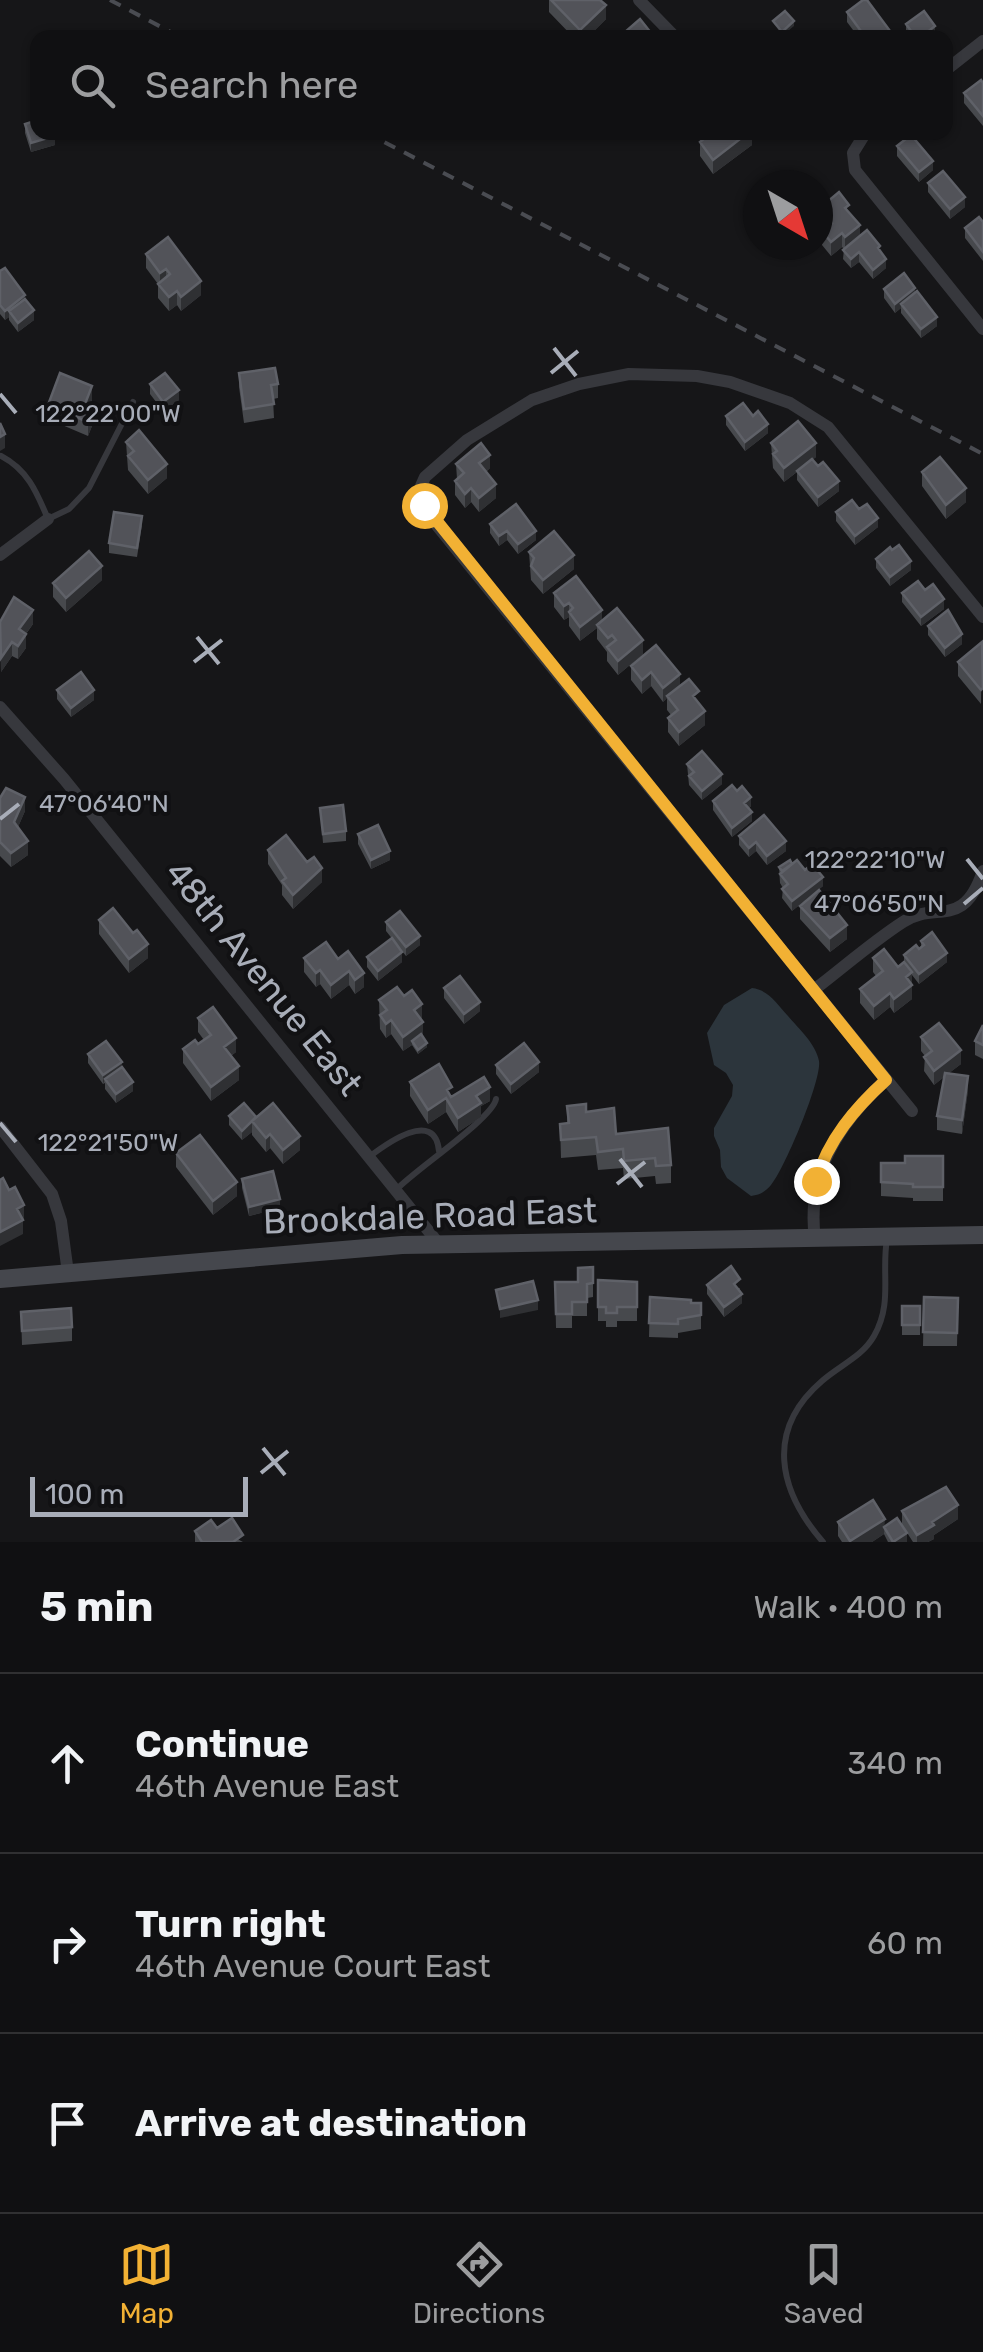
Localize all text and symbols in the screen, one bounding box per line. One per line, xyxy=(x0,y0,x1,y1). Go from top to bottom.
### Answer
search box xyxy=(30,30,953,140)
icon: search xyxy=(65,58,120,113)
text: Search here xyxy=(145,62,358,108)
north arrow xyxy=(743,170,833,260)
text: 122°22'00"W xyxy=(35,399,181,428)
route start xyxy=(402,483,448,529)
text: 47°06'40"N xyxy=(39,789,169,818)
text: 122°22'10"W xyxy=(805,845,945,874)
street label: 48th Avenue East xyxy=(156,852,372,1104)
text: 47°06'50"N xyxy=(814,889,944,918)
text: 122°21'50"W xyxy=(38,1128,178,1157)
route end xyxy=(794,1159,840,1205)
street label: Brookdale Road East xyxy=(262,1189,598,1243)
scale bar xyxy=(30,1472,248,1516)
text: 100 m xyxy=(45,1478,124,1511)
text: 5 min xyxy=(40,1582,154,1632)
text: Walk · 400 m xyxy=(753,1588,943,1626)
text: Continue xyxy=(135,1721,309,1767)
icon: ahead xyxy=(40,1736,95,1791)
text: 340 m xyxy=(847,1744,943,1782)
text: 46th Avenue East xyxy=(135,1767,399,1805)
text: Turn right xyxy=(135,1901,326,1947)
icon: right xyxy=(40,1916,95,1971)
text: 60 m xyxy=(867,1924,943,1962)
text: 46th Avenue Court East xyxy=(135,1947,490,1985)
icon: arrive xyxy=(40,2096,95,2151)
text: Arrive at destination xyxy=(135,2100,527,2146)
tab: Map xyxy=(119,2237,174,2330)
tab: Directions xyxy=(413,2237,545,2330)
tab: Saved xyxy=(784,2237,864,2330)

